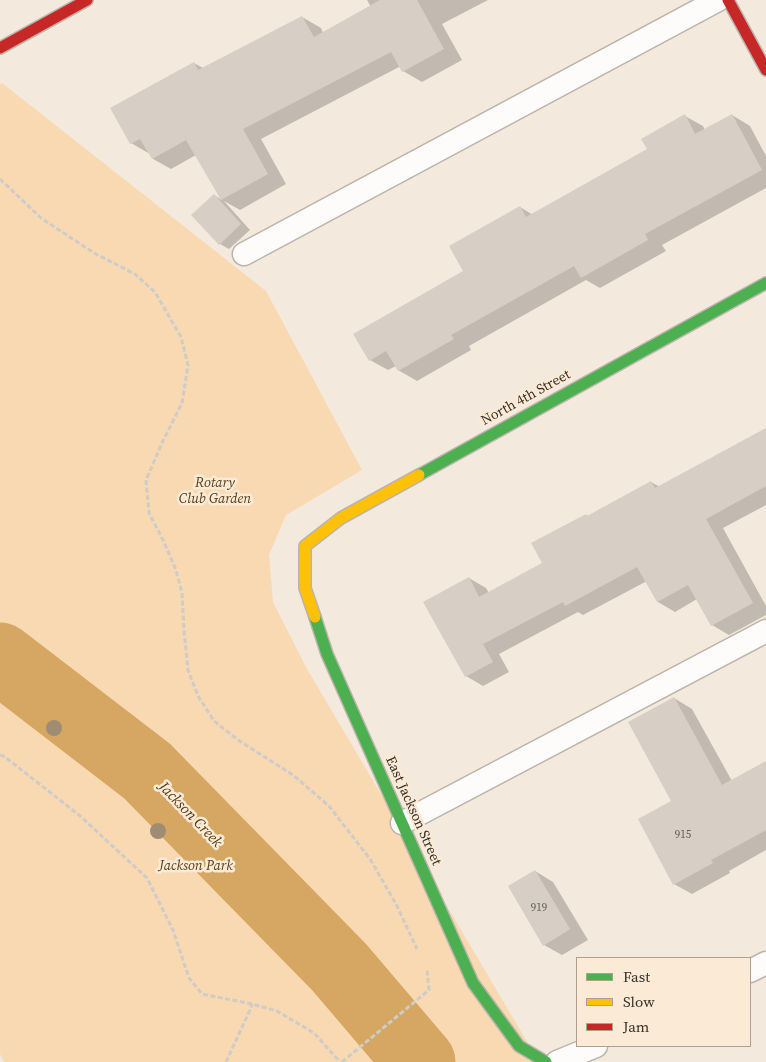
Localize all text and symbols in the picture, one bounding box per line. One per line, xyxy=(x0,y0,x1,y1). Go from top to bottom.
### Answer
street label: North 4th Street xyxy=(478,367,574,429)
park label: Rotary Club Garden xyxy=(179,475,251,508)
street label: East Jackson Street xyxy=(381,754,445,868)
water label: Jackson Creek xyxy=(154,779,226,851)
house number: 915 xyxy=(675,828,691,842)
park label: Jackson Park xyxy=(159,858,233,874)
house number: 919 xyxy=(531,901,547,915)
legend xyxy=(576,957,751,1047)
text: Fast xyxy=(623,966,650,987)
text: Slow xyxy=(623,991,655,1012)
text: Jam xyxy=(623,1016,649,1037)

